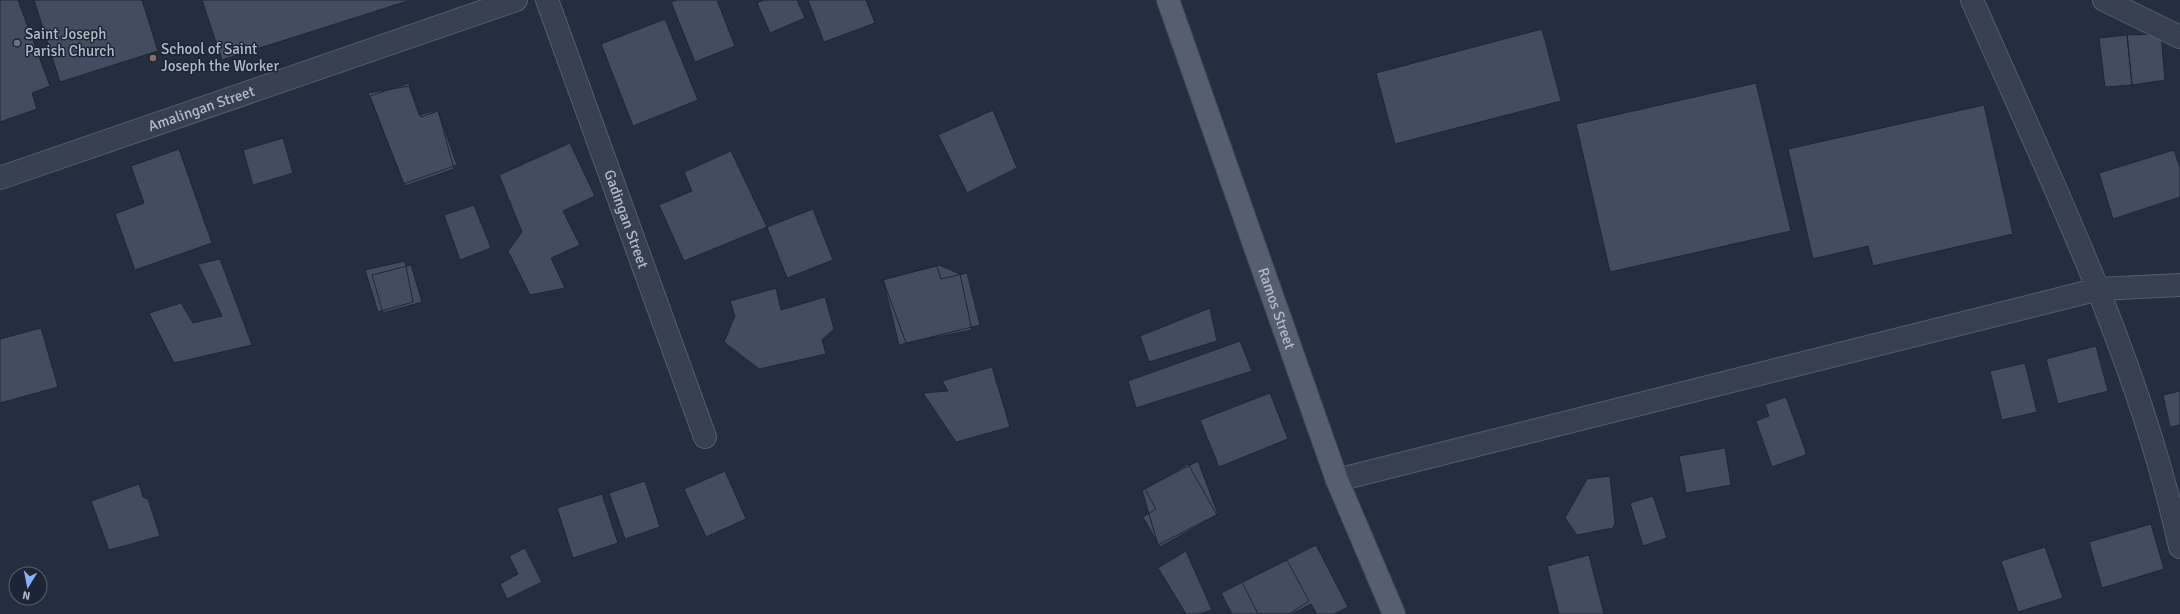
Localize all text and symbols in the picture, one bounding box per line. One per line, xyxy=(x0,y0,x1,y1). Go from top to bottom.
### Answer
place label: Saint Joseph Parish Church xyxy=(25,25,115,60)
marker: Saint Joseph Parish Church xyxy=(12,38,22,48)
place label: School of Saint Joseph the Worker xyxy=(161,40,279,75)
marker: School of Saint Joseph the Worker xyxy=(148,53,158,63)
street label: Amalingan Street xyxy=(146,82,257,135)
street label: Gadingan Street xyxy=(600,167,652,271)
street label: Ramos Street xyxy=(1254,265,1299,352)
north arrow xyxy=(8,566,48,606)
text: N xyxy=(21,588,31,602)

